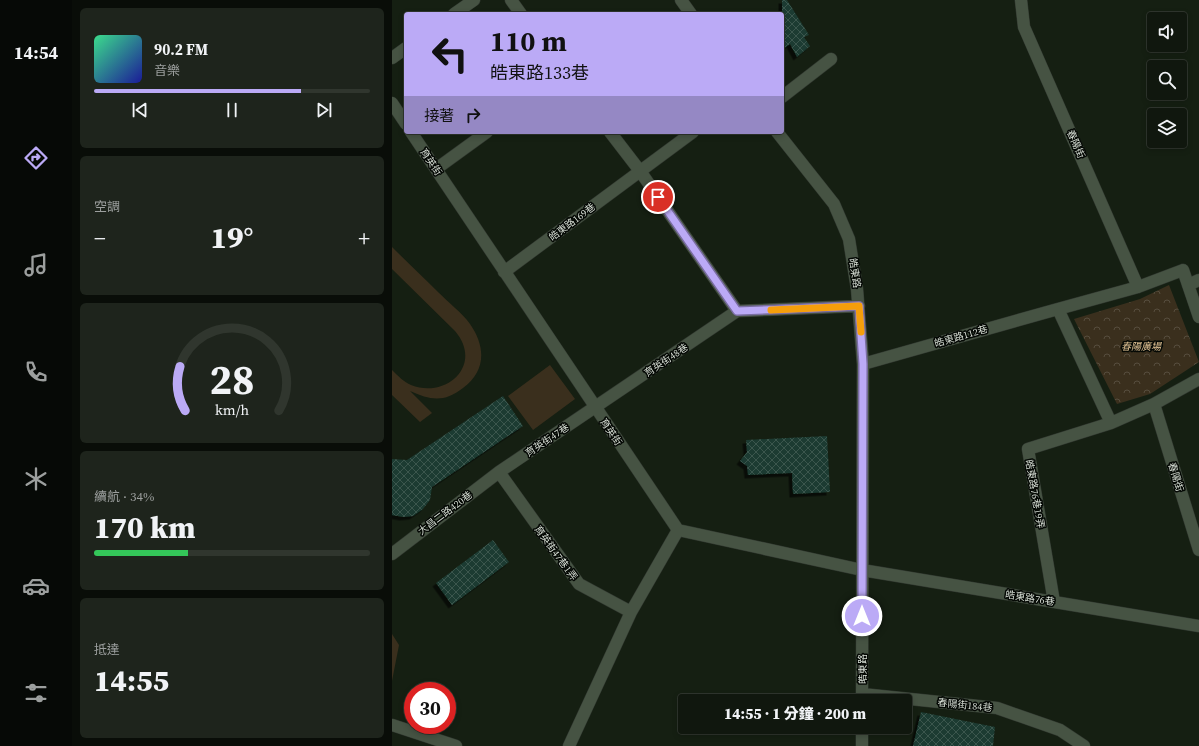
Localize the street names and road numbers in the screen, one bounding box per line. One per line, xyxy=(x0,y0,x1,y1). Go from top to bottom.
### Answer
street label: 春陽街 xyxy=(1064,128,1088,160)
street label: 育英街 xyxy=(417,146,445,178)
street label: 皓東路169巷 xyxy=(546,200,598,244)
street label: 皓東路 xyxy=(846,257,864,289)
street label: 皓東路112巷 xyxy=(933,322,989,350)
street label: 育英街48巷 xyxy=(642,341,690,379)
street label: 育英街 xyxy=(597,416,625,448)
street label: 育英街47巷 xyxy=(523,421,571,459)
street label: 皓東路76巷19弄 xyxy=(1023,458,1047,530)
street label: 春陽街 xyxy=(1165,461,1187,493)
street label: 大昌二路420巷 xyxy=(415,488,475,538)
street label: 育英街47巷1弄 xyxy=(532,523,580,583)
street label: 皓東路76巷 xyxy=(1004,588,1056,608)
street label: 皓東路 xyxy=(856,654,869,684)
street label: 春陽街184巷 xyxy=(937,696,993,714)

